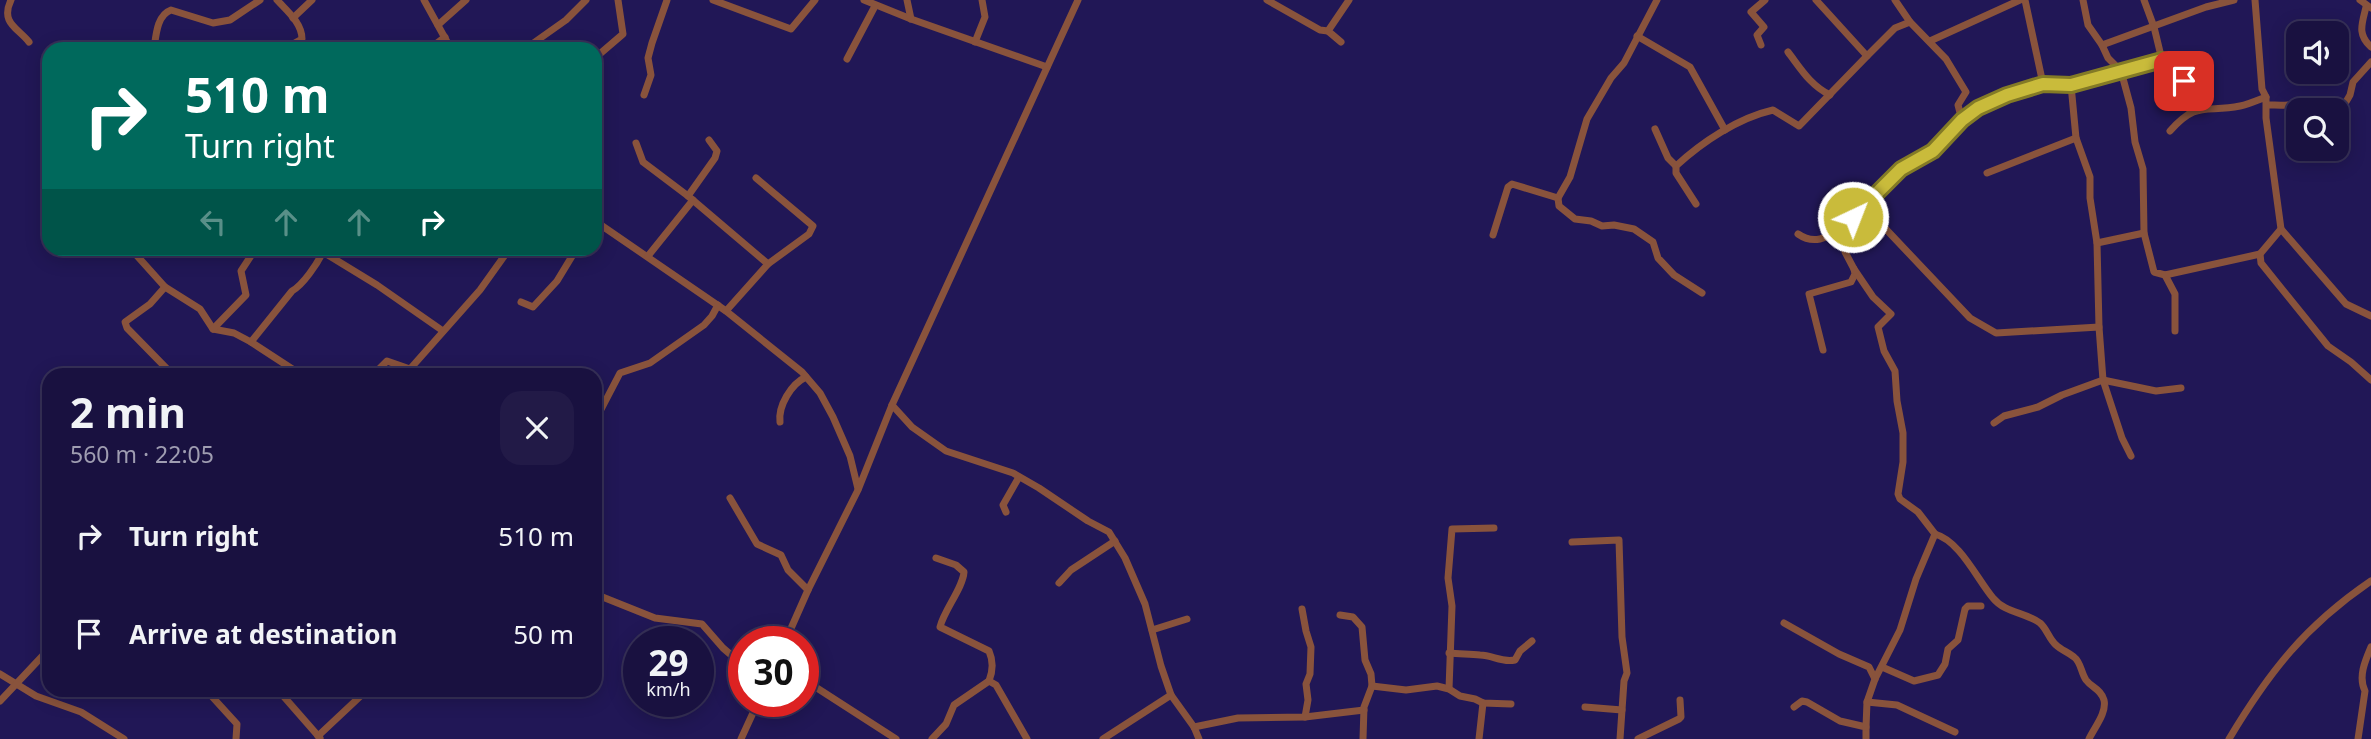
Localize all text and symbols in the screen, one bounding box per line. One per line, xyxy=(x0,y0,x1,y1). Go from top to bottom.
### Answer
map controls xyxy=(2286,21,2349,161)
button: sound xyxy=(2286,21,2349,84)
pin xyxy=(2154,51,2214,111)
text: 510 m xyxy=(185,61,330,127)
icon: arrive xyxy=(2165,62,2203,100)
icon: right xyxy=(70,70,161,161)
button: search xyxy=(2286,98,2349,161)
text: Turn right xyxy=(185,124,335,167)
position arrow xyxy=(1816,180,1890,254)
icon: left xyxy=(194,203,232,241)
icon: ahead xyxy=(267,203,305,241)
icon: ahead xyxy=(340,203,378,241)
icon: right xyxy=(413,203,451,241)
text: 2 min xyxy=(70,383,186,440)
button: close xyxy=(500,391,574,465)
text: 560 m · 22:05 xyxy=(70,438,214,470)
icon: right xyxy=(70,517,108,555)
text: Turn right xyxy=(129,518,259,554)
text: 510 m xyxy=(498,518,574,554)
icon: arrive xyxy=(70,615,108,653)
text: Arrive at destination xyxy=(129,616,398,652)
text: 50 m xyxy=(513,616,574,652)
speed limit sign: 30 xyxy=(728,626,819,717)
text: 29 xyxy=(648,639,689,686)
text: km/h xyxy=(646,677,691,701)

